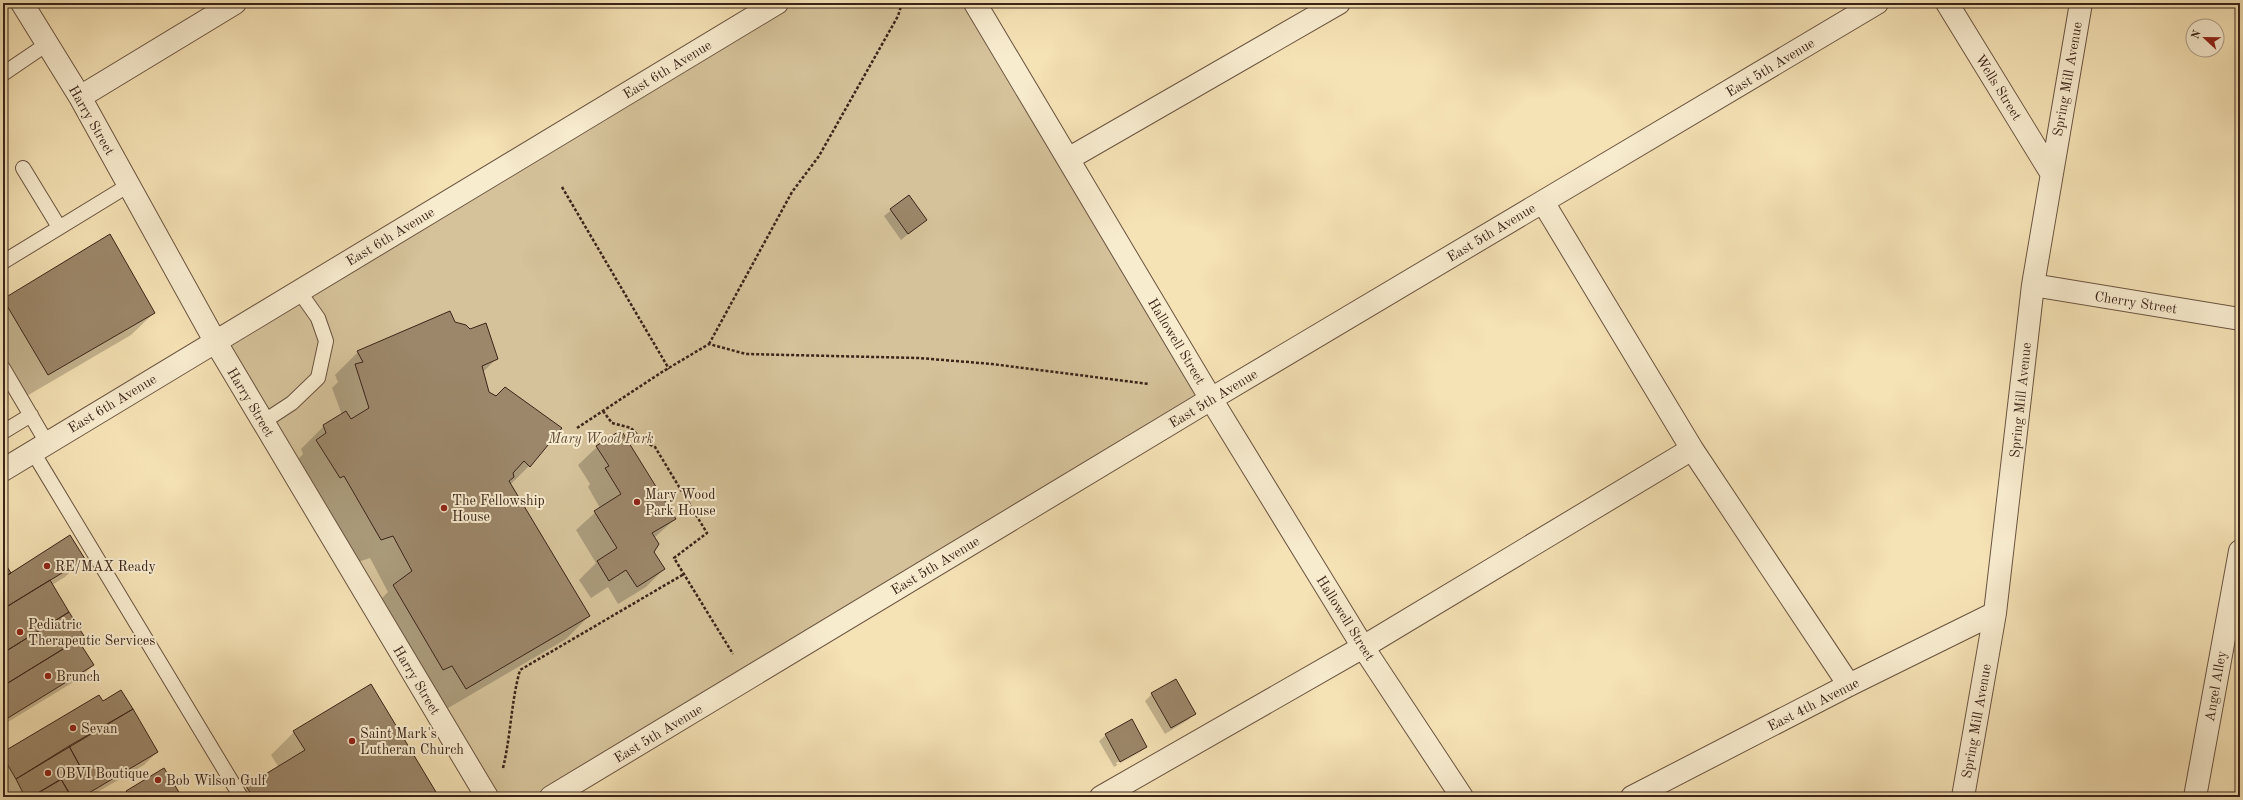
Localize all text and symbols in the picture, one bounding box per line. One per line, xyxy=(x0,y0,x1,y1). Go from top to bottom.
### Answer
north arrow xyxy=(2185,18,2225,58)
street label: Spring Mill Avenue xyxy=(2051,21,2085,137)
text: N xyxy=(2190,28,2204,41)
street label: East 5th Avenue xyxy=(1724,36,1817,100)
street label: East 6th Avenue xyxy=(621,38,714,102)
street label: Wells Street xyxy=(1972,52,2024,123)
street label: Harry Street xyxy=(66,83,117,158)
street label: East 5th Avenue xyxy=(1445,201,1538,265)
street label: East 6th Avenue xyxy=(344,205,437,269)
street label: Cherry Street xyxy=(2094,290,2178,316)
street label: Hallowell Street xyxy=(1145,296,1207,387)
street label: Spring Mill Avenue xyxy=(2008,342,2034,458)
street label: Harry Street xyxy=(224,366,276,440)
street label: East 5th Avenue xyxy=(1167,367,1260,431)
street label: East 6th Avenue xyxy=(66,372,159,436)
park label: Mary Wood Park xyxy=(547,432,654,447)
place label: Mary Wood Park House xyxy=(645,488,716,518)
place label: The Fellowship House xyxy=(452,494,545,524)
marker: Mary Wood Park House xyxy=(632,497,642,507)
marker: The Fellowship House xyxy=(439,503,449,513)
street label: East 5th Avenue xyxy=(889,534,982,598)
place label: RE/MAX Ready xyxy=(55,560,157,574)
marker: RE/MAX Ready xyxy=(42,561,52,571)
street label: Hallowell Street xyxy=(1313,573,1377,664)
place label: Pediatric Therapeutic Services xyxy=(28,618,155,648)
marker: Pediatric Therapeutic Services xyxy=(15,627,25,637)
street label: Harry Street xyxy=(390,644,442,718)
street label: Angel Alley xyxy=(2203,649,2229,723)
street label: Spring Mill Avenue xyxy=(1960,663,1994,779)
place label: Brunch xyxy=(56,670,101,684)
marker: Brunch xyxy=(43,671,53,681)
street label: East 4th Avenue xyxy=(1766,676,1861,734)
street label: East 5th Avenue xyxy=(612,702,705,766)
place label: Sevan xyxy=(81,722,118,736)
marker: Sevan xyxy=(68,723,78,733)
place label: Saint Mark's Lutheran Church xyxy=(360,727,464,757)
marker: Saint Mark's Lutheran Church xyxy=(347,736,357,746)
place label: OBVI Boutique xyxy=(56,767,149,781)
marker: OBVI Boutique xyxy=(43,768,53,778)
place label: Bob Wilson Gulf xyxy=(166,774,267,788)
marker: Bob Wilson Gulf xyxy=(153,775,163,785)

